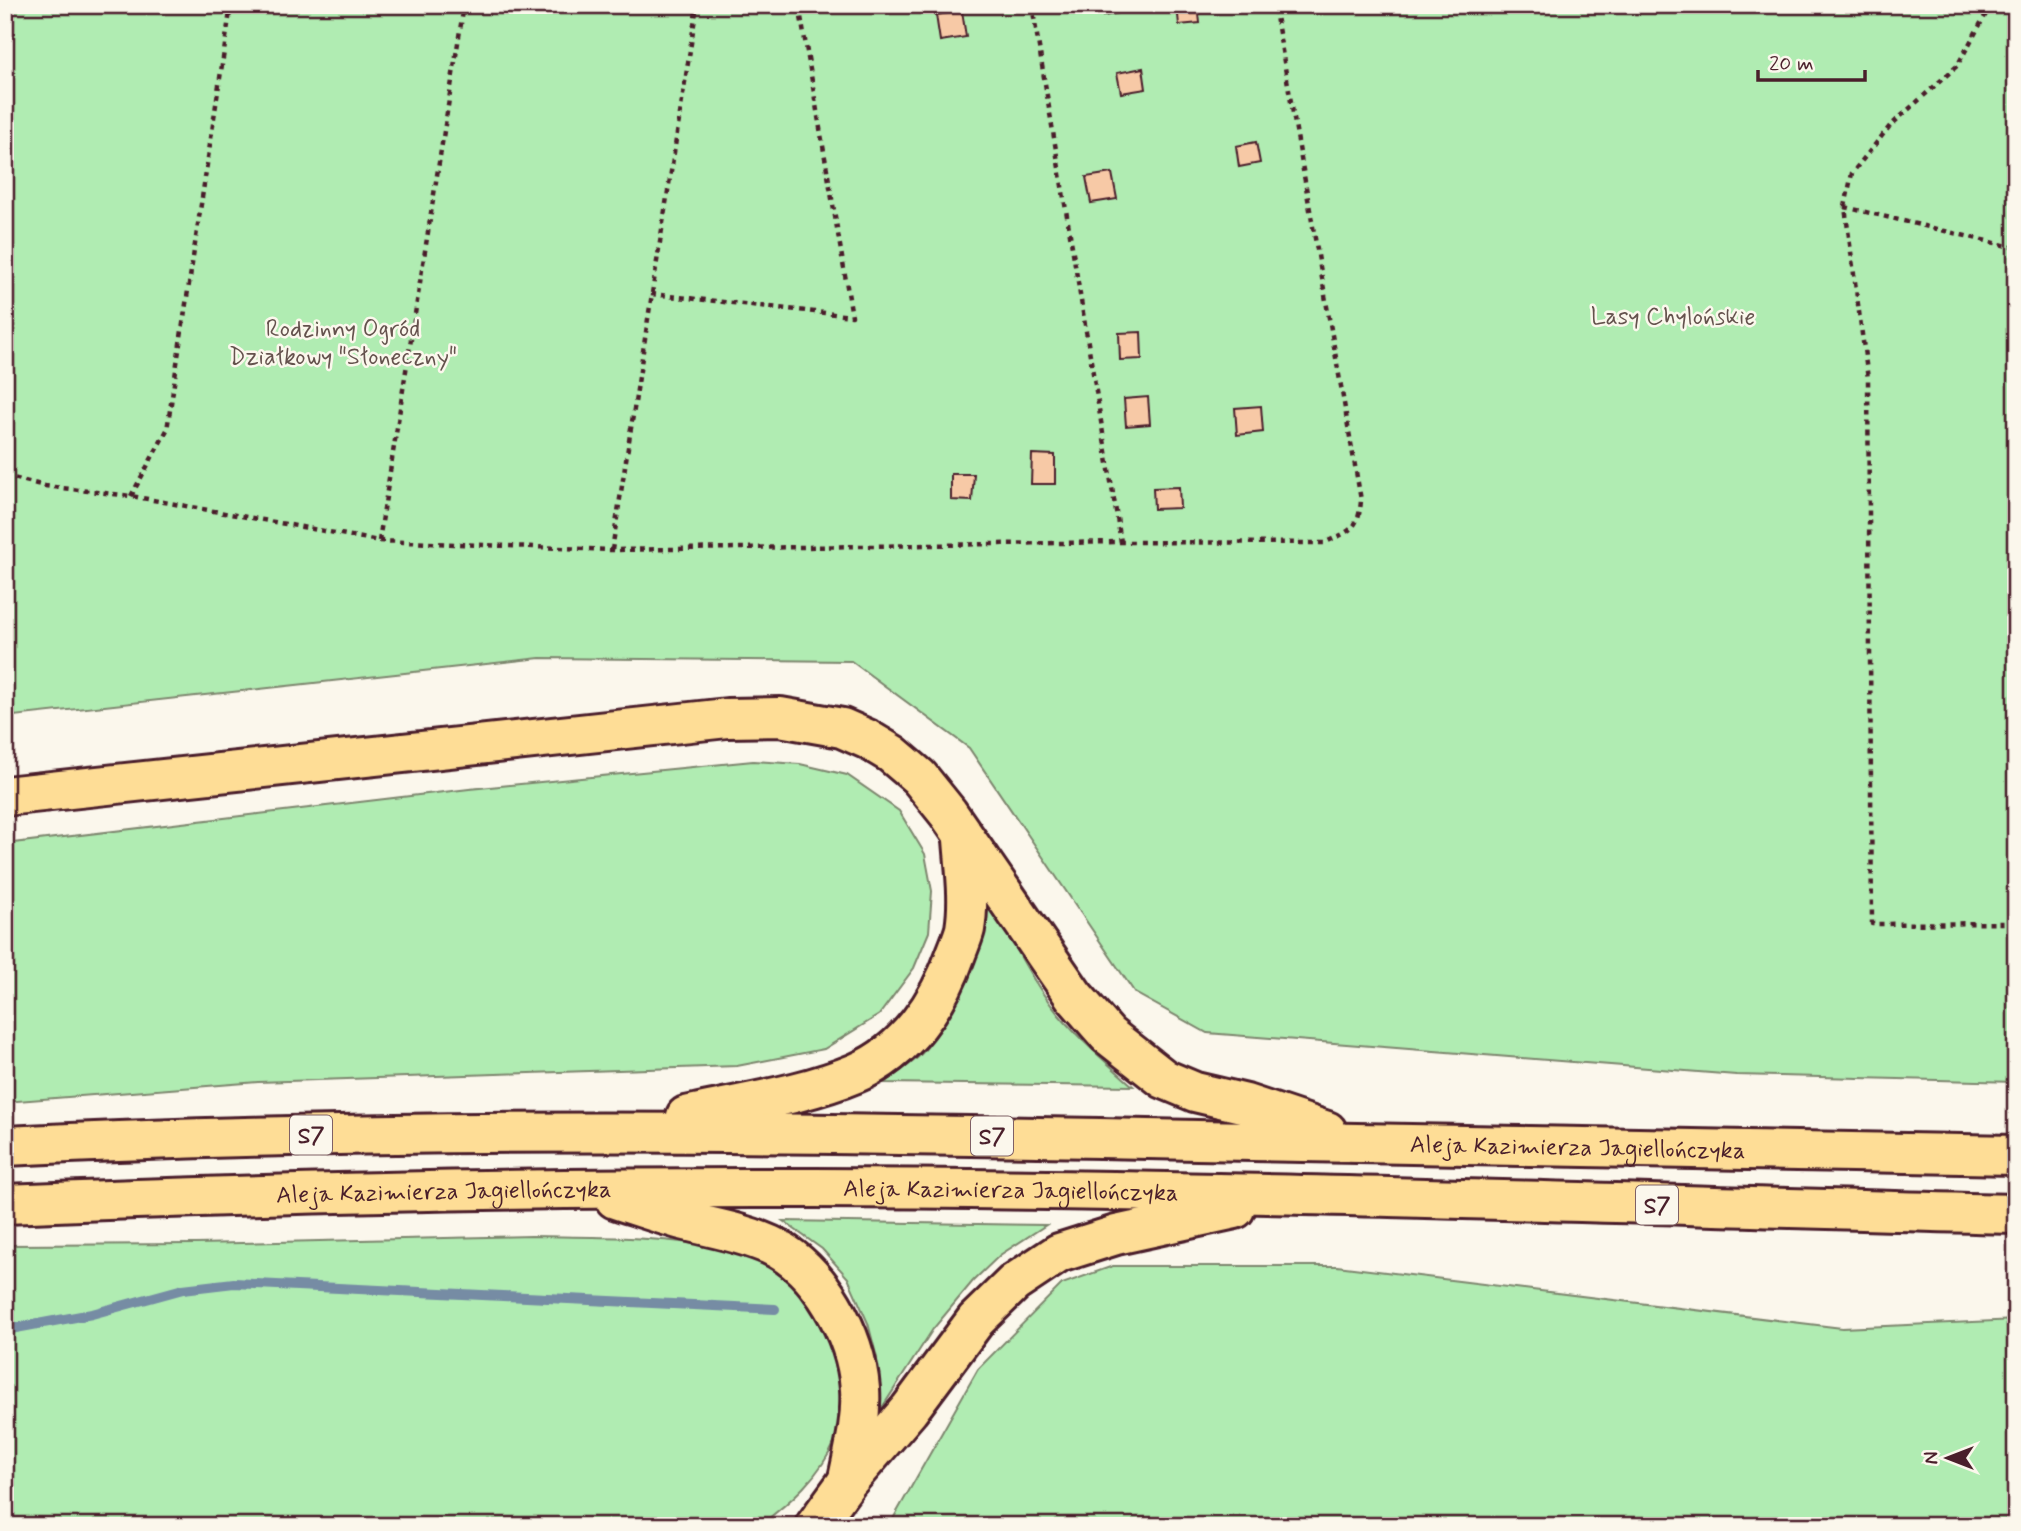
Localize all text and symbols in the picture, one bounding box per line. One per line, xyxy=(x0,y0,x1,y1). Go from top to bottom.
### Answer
scale bar xyxy=(1758,38,1865,82)
text: 20 m xyxy=(1769,50,1814,78)
park label: Lasy Chylońskie xyxy=(1591,302,1755,333)
park label: Rodzinny Ogród Działkowy "Słoneczny" xyxy=(229,314,457,373)
road number: S7 xyxy=(290,1116,332,1154)
road number: S7 xyxy=(971,1116,1013,1156)
street label: Aleja Kazimierza Jagiellończyka xyxy=(1410,1130,1746,1167)
street label: Aleja Kazimierza Jagiellończyka xyxy=(843,1174,1179,1209)
street label: Aleja Kazimierza Jagiellończyka xyxy=(276,1175,612,1212)
road number: S7 xyxy=(1636,1186,1678,1224)
north arrow xyxy=(1912,1422,1982,1492)
text: N xyxy=(1920,1452,1945,1464)

